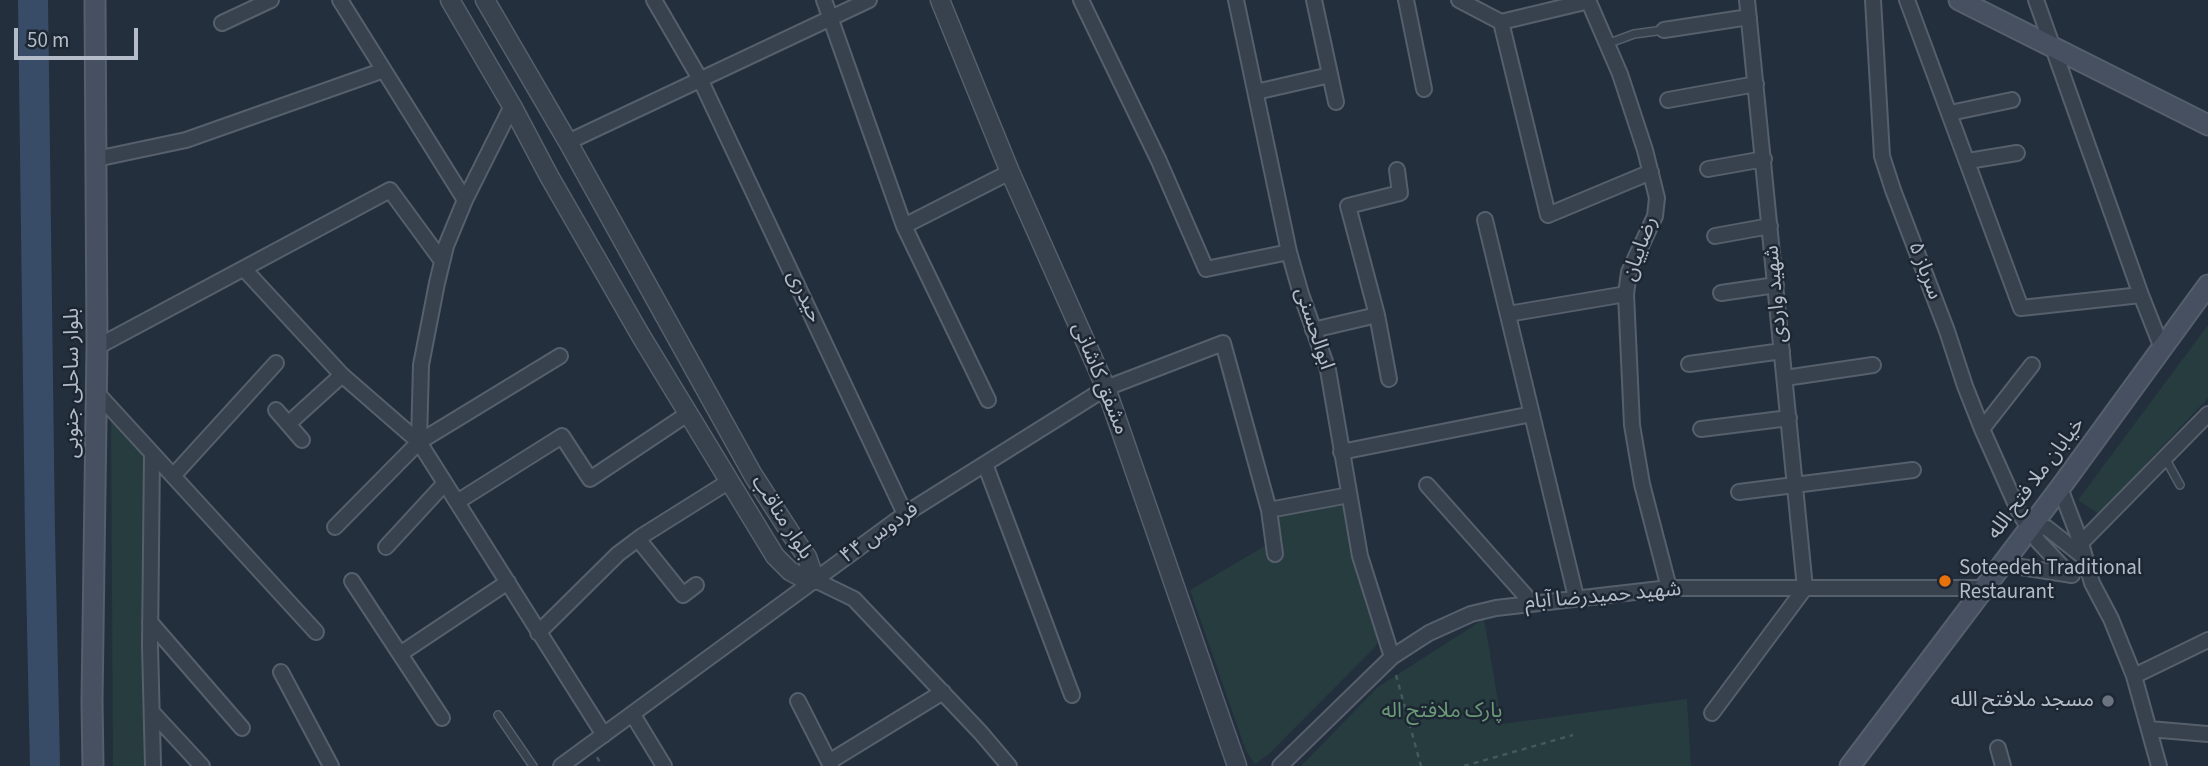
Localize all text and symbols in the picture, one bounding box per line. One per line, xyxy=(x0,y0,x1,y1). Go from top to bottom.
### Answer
scale bar xyxy=(18,14,142,58)
text: 50 m xyxy=(27,25,69,55)
street label: رضاییان xyxy=(1618,213,1664,285)
street label: سرباز ۵ xyxy=(1902,239,1946,303)
street label: شهید واردی xyxy=(1760,244,1794,344)
street label: حیدری xyxy=(780,267,826,327)
street label: ابوالحسنی xyxy=(1288,285,1338,373)
street label: بلوار ساحلی جنوبی xyxy=(60,308,86,458)
street label: مشفق کاشانی xyxy=(1065,319,1133,439)
street label: خیابان ملا فتح الله xyxy=(1983,413,2091,545)
street label: بلوار مناقب xyxy=(744,471,818,565)
street label: فردوس ۴۴ xyxy=(836,498,924,570)
place label: Soteedeh Traditional Restaurant xyxy=(1959,556,2142,606)
marker: Soteedeh Traditional Restaurant xyxy=(1937,573,1953,589)
street label: شهید حمیدرضا آبام xyxy=(1524,578,1682,616)
place label: مسجد ملافتح الله xyxy=(1951,688,2094,714)
marker: مسجد ملافتح الله xyxy=(2100,693,2116,709)
park label: پارک ملافتح اله xyxy=(1381,699,1503,725)

